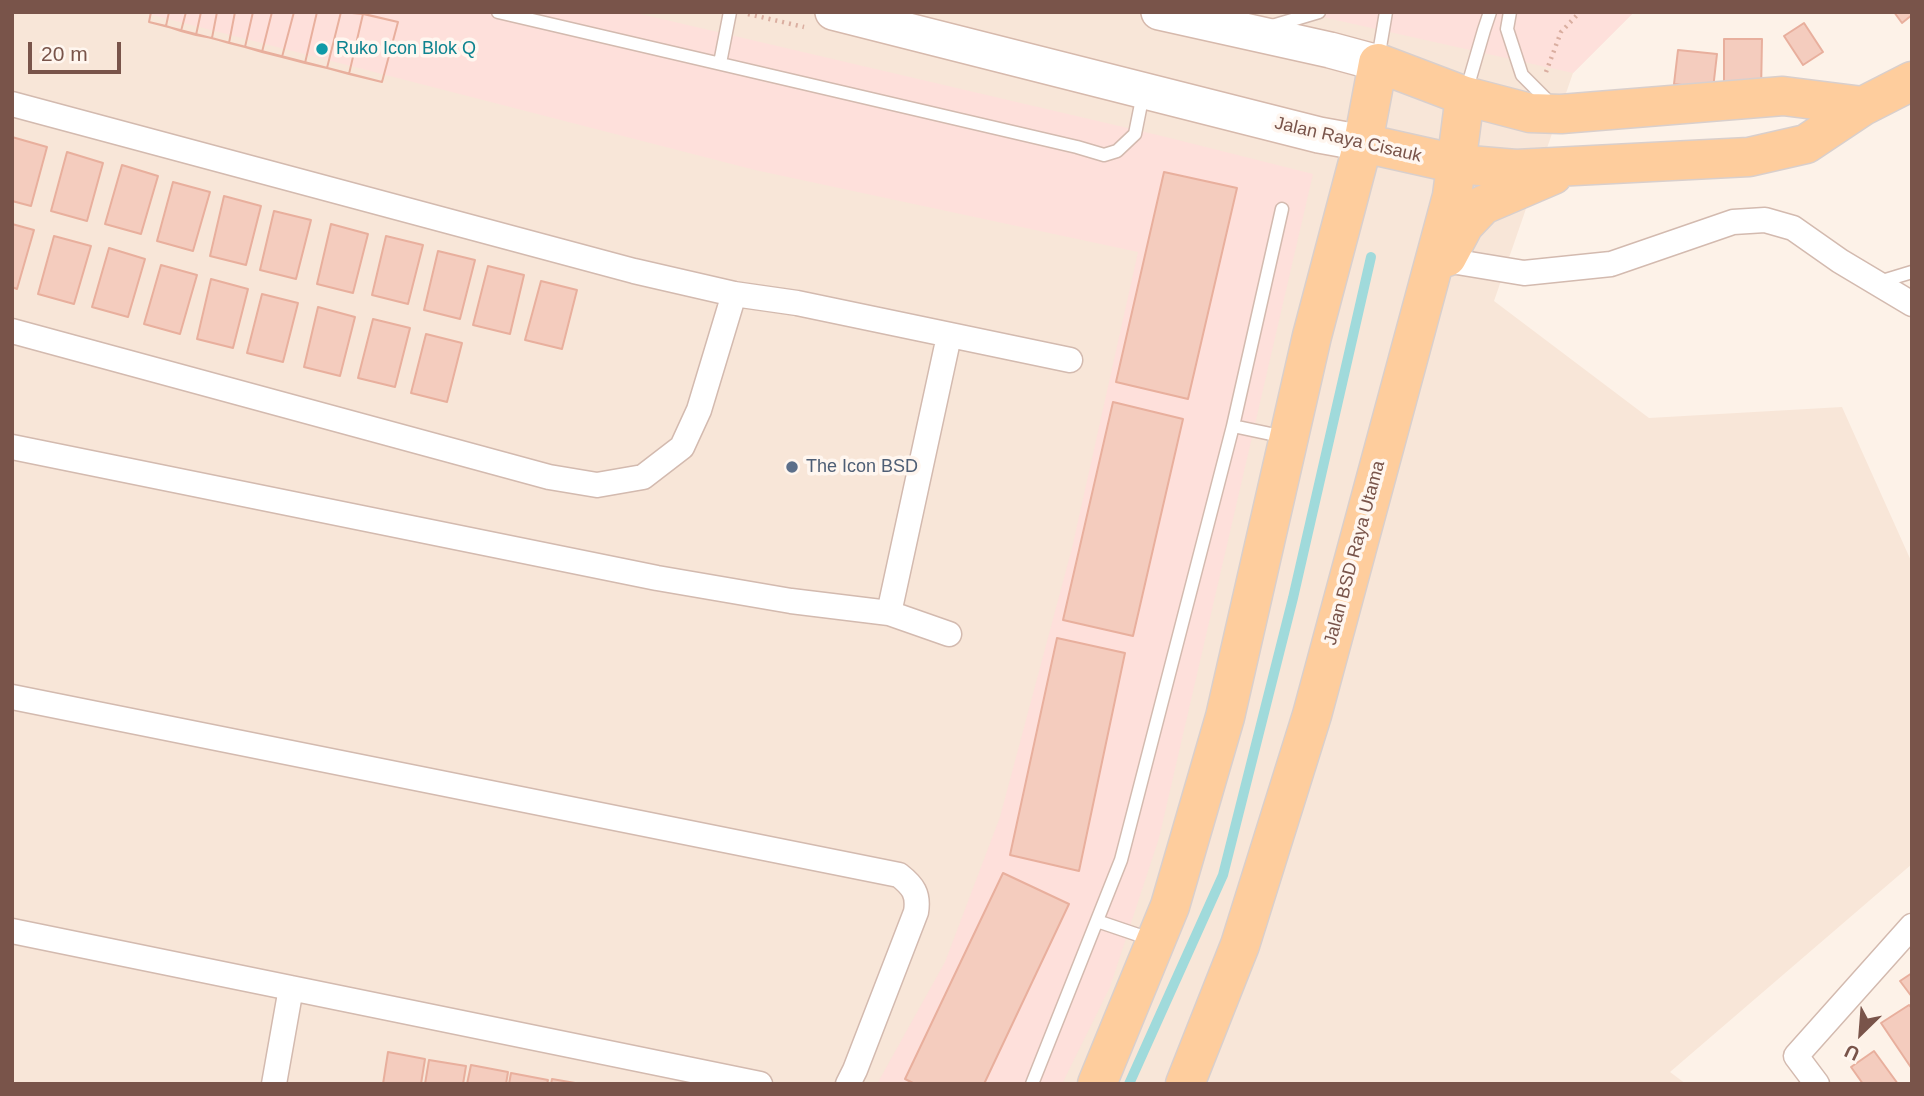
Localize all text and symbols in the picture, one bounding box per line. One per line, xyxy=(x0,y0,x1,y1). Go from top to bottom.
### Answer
scale bar xyxy=(32,28,124,72)
place label: Ruko Icon Blok Q xyxy=(336,38,476,60)
marker: Ruko Icon Blok Q xyxy=(314,41,330,57)
text: 20 m xyxy=(41,42,88,65)
street label: Jalan Raya Cisauk xyxy=(1272,113,1424,167)
place label: The Icon BSD xyxy=(806,456,918,478)
street label: Jalan BSD Raya Utama xyxy=(1320,458,1390,648)
marker: The Icon BSD xyxy=(784,459,800,475)
north arrow xyxy=(1826,998,1896,1068)
text: U xyxy=(1841,1040,1863,1065)

